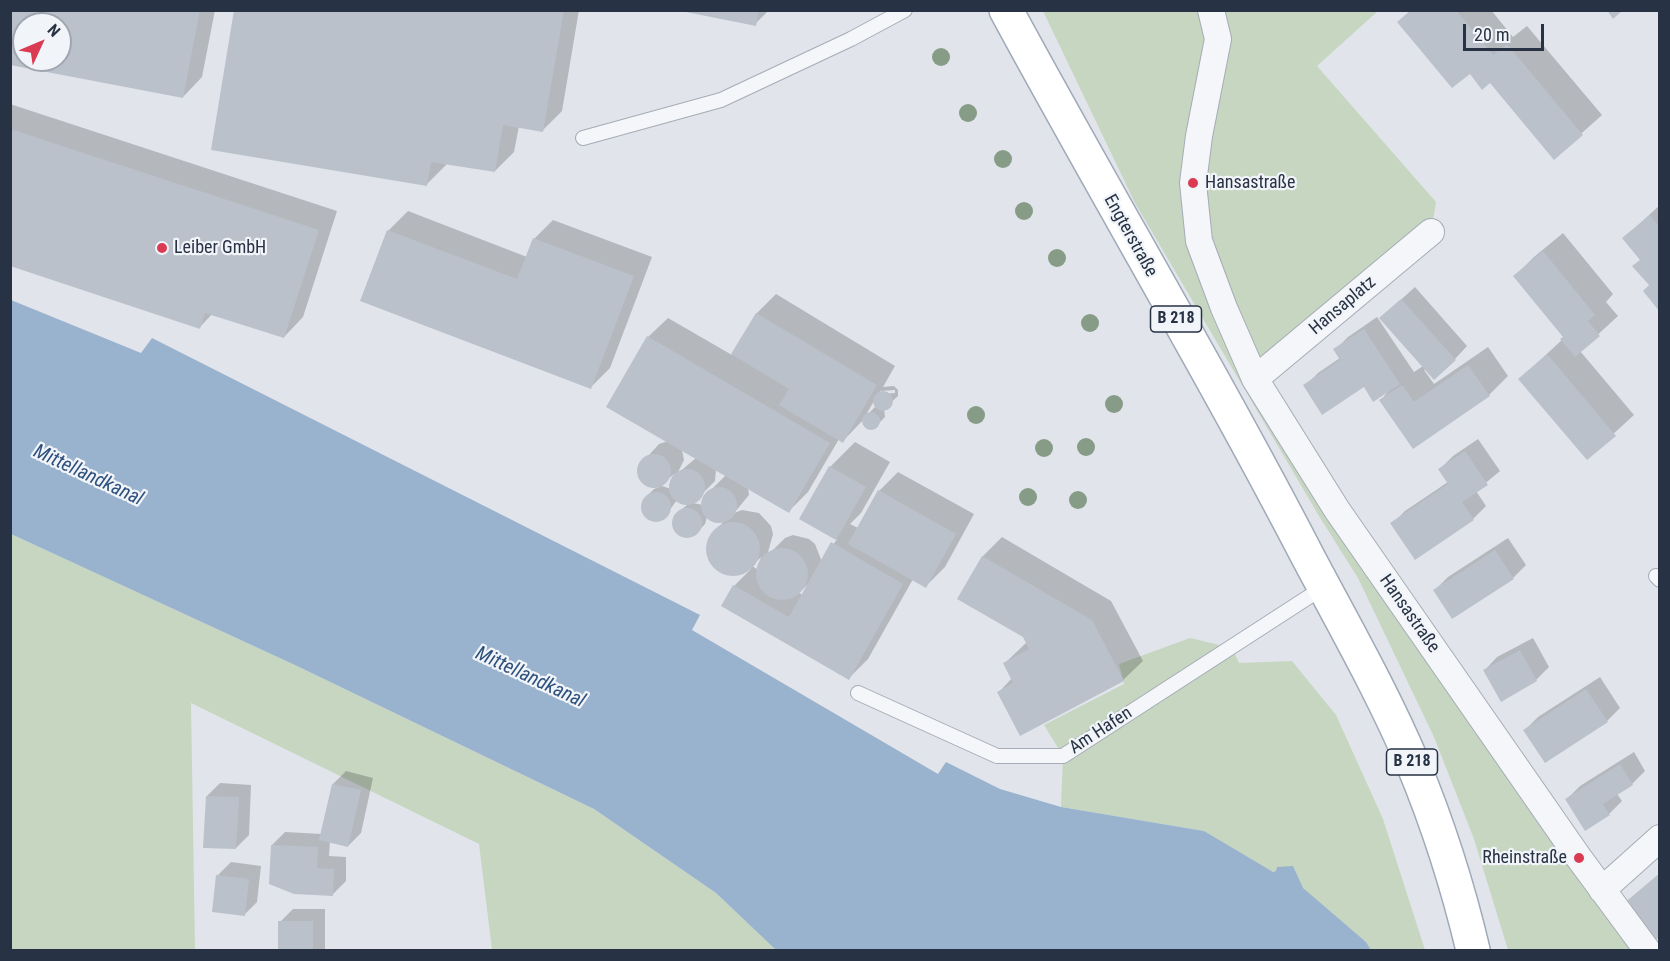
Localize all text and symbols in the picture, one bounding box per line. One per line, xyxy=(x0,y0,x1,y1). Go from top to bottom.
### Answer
north arrow xyxy=(12,12,72,72)
scale bar xyxy=(1466,12,1547,50)
text: N xyxy=(44,20,64,41)
text: 20 m xyxy=(1474,24,1509,45)
place label: Hansastraße xyxy=(1205,172,1295,194)
marker: Hansastraße xyxy=(1186,176,1200,190)
street label: Engterstraße xyxy=(1099,191,1161,281)
place label: Leiber GmbH xyxy=(174,237,266,259)
marker: Leiber GmbH xyxy=(155,241,169,255)
street label: Hansaplatz xyxy=(1305,272,1381,340)
road number: B 218 xyxy=(1150,306,1202,332)
water label: Mittellandkanal xyxy=(29,440,147,512)
street label: Hansastraße xyxy=(1374,571,1444,657)
water label: Mittellandkanal xyxy=(471,642,589,714)
street label: Am Hafen xyxy=(1066,703,1136,759)
road number: B 218 xyxy=(1386,749,1438,775)
place label: Rheinstraße xyxy=(1482,847,1567,869)
marker: Rheinstraße xyxy=(1572,851,1586,865)

